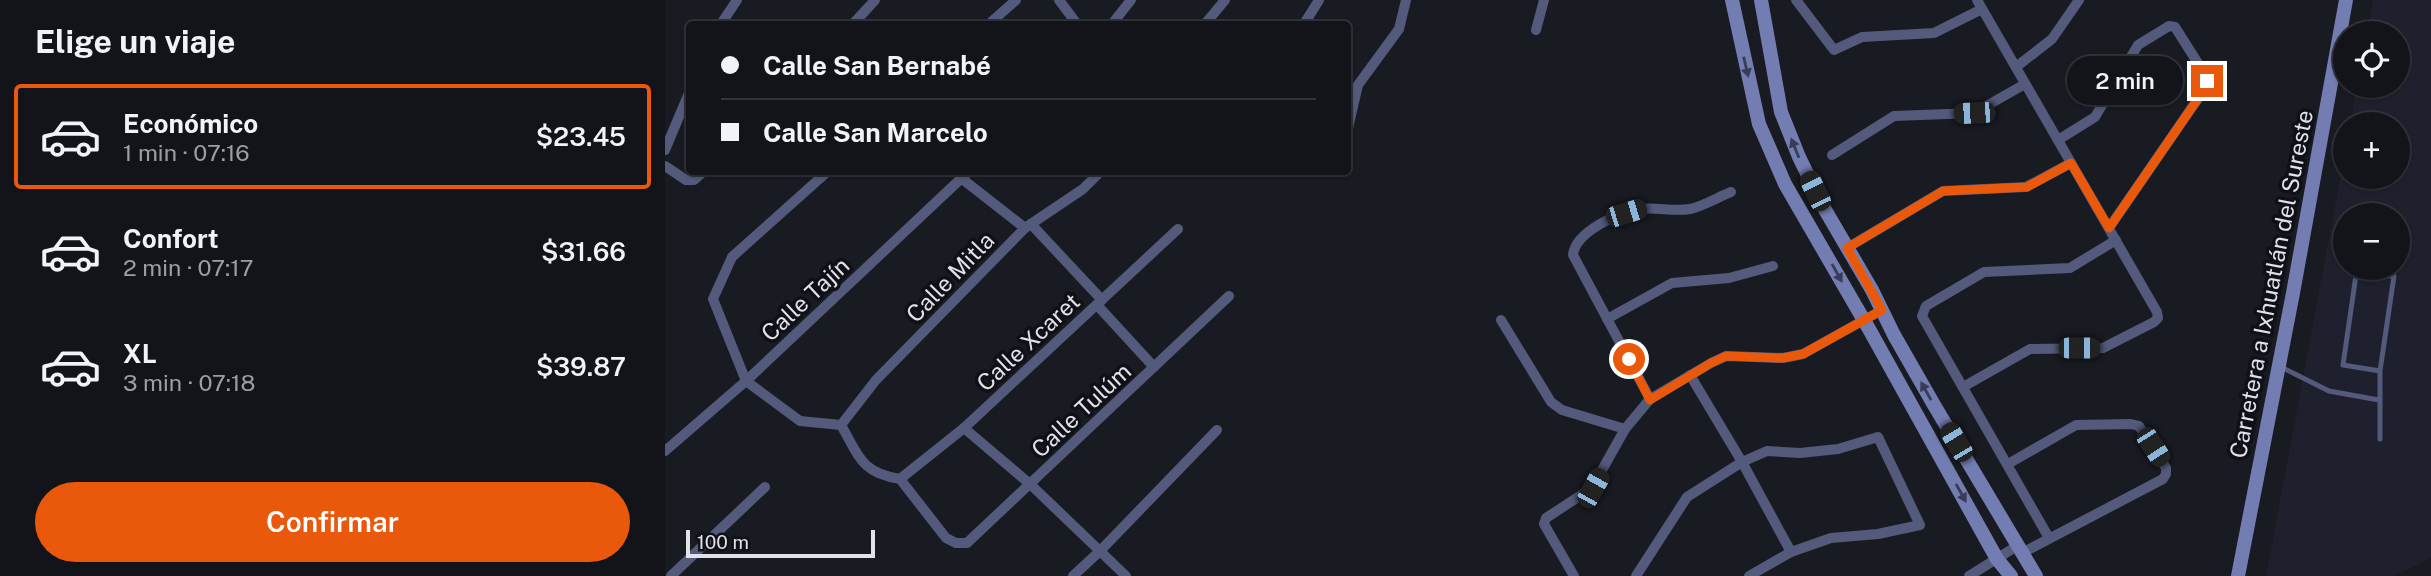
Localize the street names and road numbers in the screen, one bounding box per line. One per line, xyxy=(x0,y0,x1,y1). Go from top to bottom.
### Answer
street label: Carretera a Ixhuatlán del Sureste xyxy=(2224,108,2318,460)
street label: Calle Mitla xyxy=(901,226,999,328)
street label: Calle Tajín xyxy=(756,252,854,346)
street label: Calle Xcaret xyxy=(971,288,1085,396)
street label: Calle Tulúm xyxy=(1026,357,1136,463)

